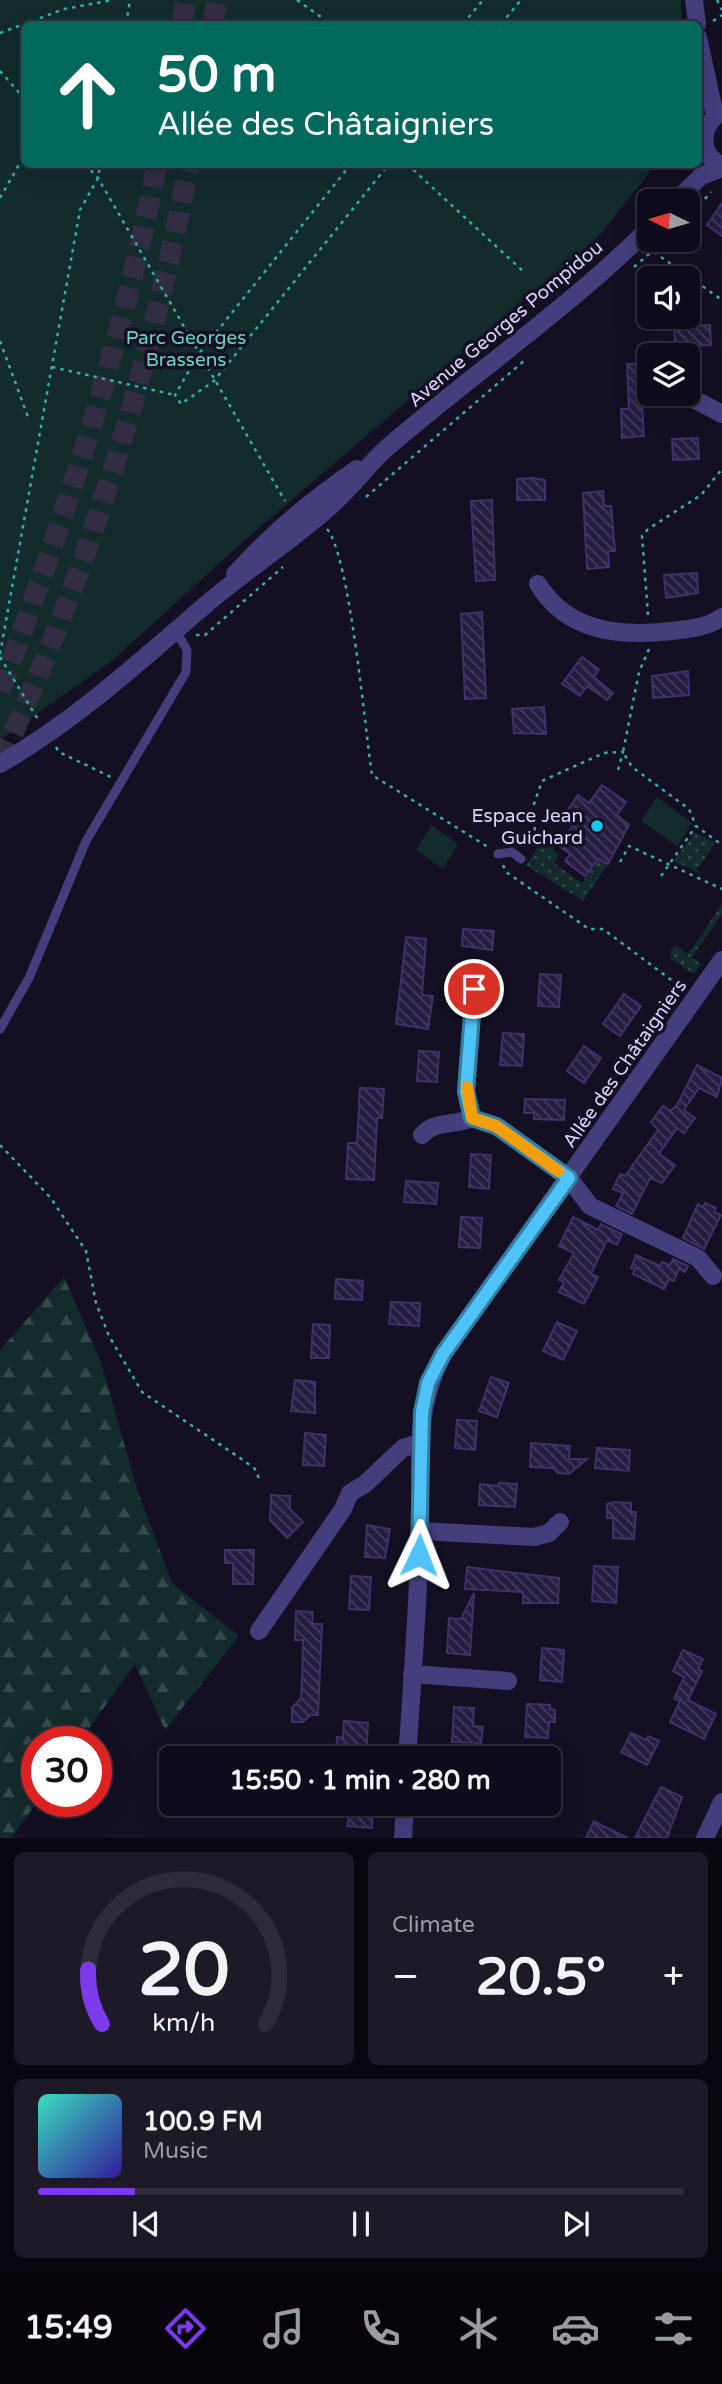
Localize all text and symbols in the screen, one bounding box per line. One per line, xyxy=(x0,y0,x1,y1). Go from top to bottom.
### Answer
text: 50 m xyxy=(157,46,276,105)
icon: ahead xyxy=(42,49,133,140)
text: Allée des Châtaigniers xyxy=(157,106,494,144)
north arrow xyxy=(637,189,700,252)
map controls xyxy=(637,189,700,406)
street label: Avenue Georges Pompidou xyxy=(404,236,607,412)
button: sound xyxy=(637,266,700,329)
park label: Parc Georges Brassens xyxy=(126,327,246,371)
button: layers xyxy=(637,343,700,406)
place label: Espace Jean Guichard xyxy=(472,805,583,849)
marker: Espace Jean Guichard xyxy=(589,818,605,834)
pin xyxy=(444,959,504,1019)
icon: arrive xyxy=(455,970,493,1008)
street label: Allée des Châtaigniers xyxy=(558,975,691,1152)
position arrow xyxy=(382,1518,456,1592)
speed limit sign: 30 xyxy=(21,1726,112,1817)
text: 15:50 · 1 min · 280 m xyxy=(229,1765,491,1796)
text: Climate xyxy=(392,1911,475,1939)
text: 20 xyxy=(138,1928,230,2016)
text: 20.5° xyxy=(476,1946,606,2009)
text: − xyxy=(392,1954,419,2000)
text: + xyxy=(663,1954,684,2000)
text: km/h xyxy=(153,2008,215,2038)
text: 100.9 FM xyxy=(143,2106,263,2137)
text: Music xyxy=(143,2137,208,2165)
icon: previous xyxy=(127,2205,165,2243)
icon: pause xyxy=(342,2205,380,2243)
icon: next xyxy=(557,2205,595,2243)
icon: directions xyxy=(161,2304,210,2353)
icon: music xyxy=(259,2304,308,2353)
icon: phone xyxy=(356,2304,405,2353)
icon: climate xyxy=(454,2304,503,2353)
icon: car xyxy=(551,2304,600,2353)
icon: filters xyxy=(649,2304,698,2353)
text: 15:49 xyxy=(24,2309,113,2347)

